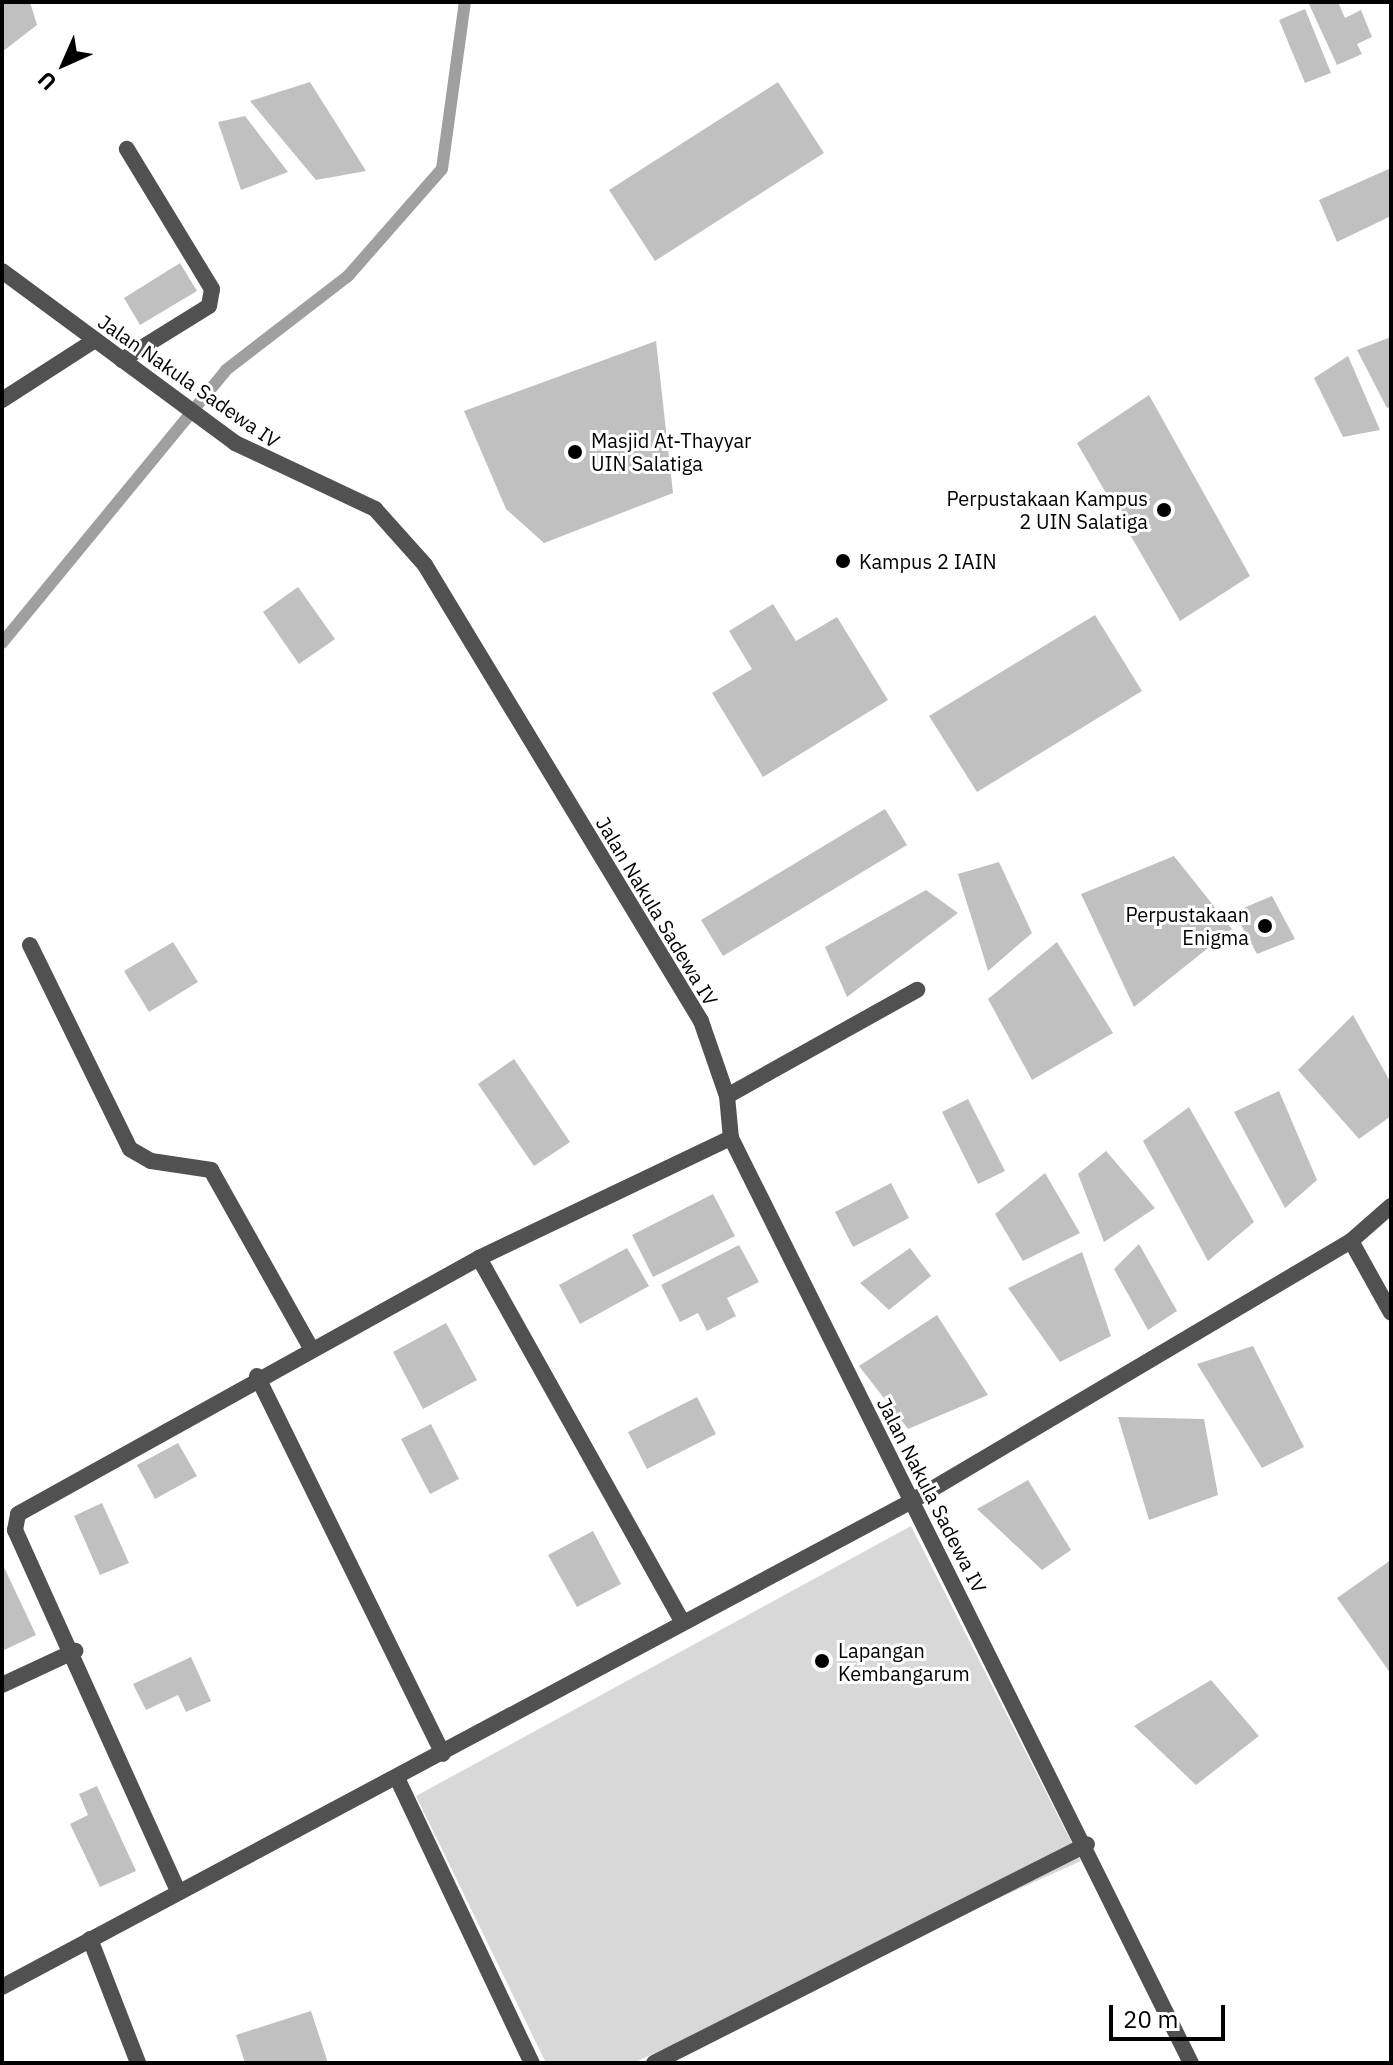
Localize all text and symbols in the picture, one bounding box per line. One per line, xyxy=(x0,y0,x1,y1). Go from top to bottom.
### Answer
north arrow xyxy=(24,24,104,104)
text: U xyxy=(31,66,62,97)
street label: Jalan Nakula Sadewa IV xyxy=(94,309,284,453)
place label: Masjid At-Thayyar UIN Salatiga xyxy=(591,428,751,475)
marker: Masjid At-Thayyar UIN Salatiga xyxy=(566,443,584,461)
place label: Perpustakaan Kampus 2 UIN Salatiga xyxy=(947,486,1148,533)
marker: Perpustakaan Kampus 2 UIN Salatiga xyxy=(1155,501,1173,519)
place label: Kampus 2 IAIN xyxy=(859,549,997,573)
marker: Kampus 2 IAIN xyxy=(834,552,852,570)
street label: Jalan Nakula Sadewa IV xyxy=(591,812,723,1010)
place label: Perpustakaan Enigma xyxy=(1126,902,1249,949)
marker: Perpustakaan Enigma xyxy=(1256,917,1274,935)
street label: Jalan Nakula Sadewa IV xyxy=(872,1393,992,1597)
place label: Lapangan Kembangarum xyxy=(838,1638,970,1685)
marker: Lapangan Kembangarum xyxy=(813,1652,831,1670)
scale bar xyxy=(1113,1989,1229,2039)
text: 20 m xyxy=(1123,2003,1178,2035)

